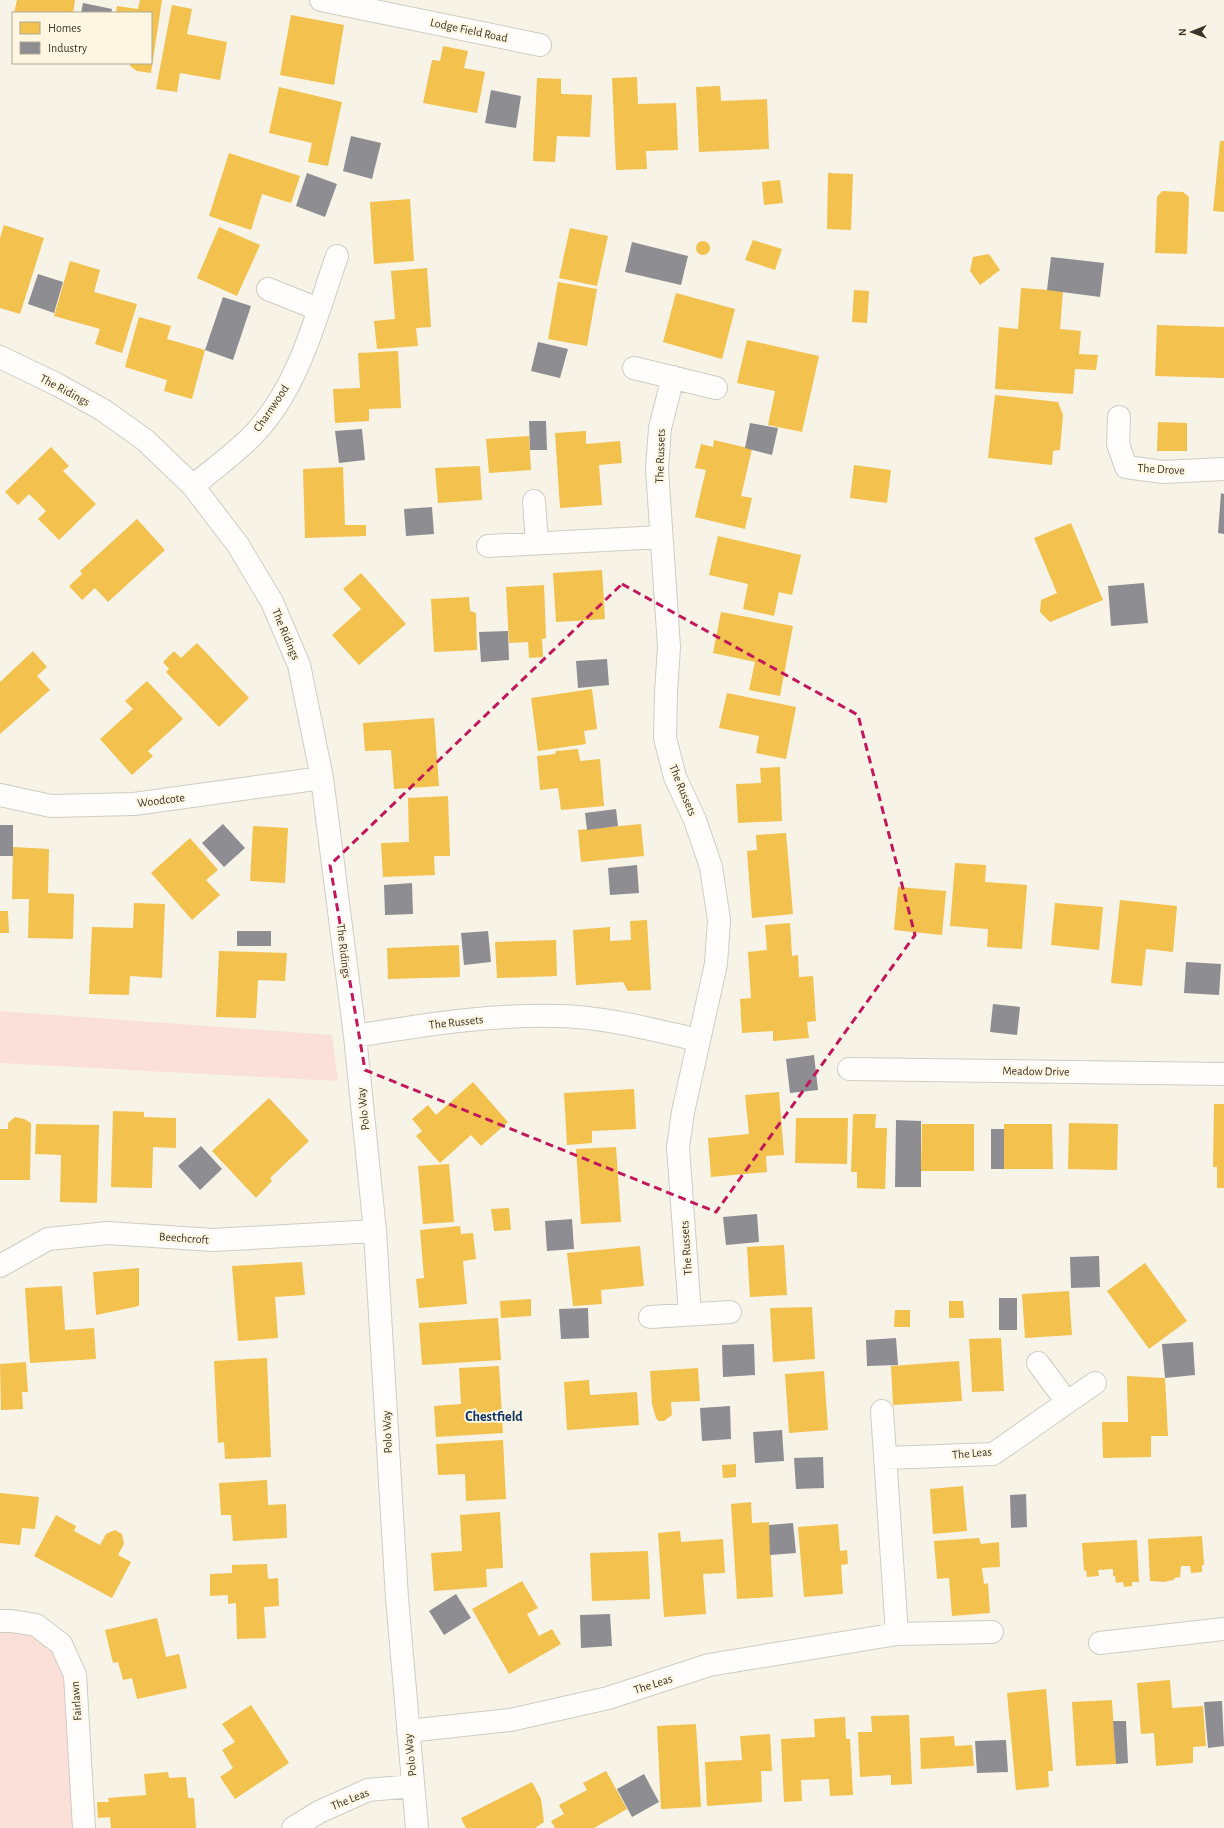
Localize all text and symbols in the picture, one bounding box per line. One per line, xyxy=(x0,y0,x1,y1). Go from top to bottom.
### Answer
legend xyxy=(12,12,152,64)
north arrow xyxy=(1172,12,1212,52)
street label: Lodge Field Road xyxy=(429,16,509,44)
text: Homes xyxy=(48,22,81,34)
text: N xyxy=(1177,28,1188,36)
text: Industry xyxy=(48,42,87,55)
street label: The Ridings xyxy=(38,372,92,408)
street label: Charnwood xyxy=(251,382,291,434)
street label: The Russets xyxy=(653,428,667,484)
street label: The Drove xyxy=(1137,462,1185,476)
street label: The Ridings xyxy=(270,606,302,662)
street label: The Russets xyxy=(667,762,699,818)
street label: Woodcote xyxy=(136,791,186,809)
street label: The Ridings xyxy=(335,923,353,979)
street label: The Russets xyxy=(428,1013,484,1031)
street label: Meadow Drive xyxy=(1002,1064,1070,1078)
street label: Polo Way xyxy=(355,1087,372,1131)
street label: The Russets xyxy=(678,1220,694,1276)
street label: Beechcroft xyxy=(159,1230,209,1246)
street label: Polo Way xyxy=(380,1410,395,1454)
district label: Chestfield xyxy=(465,1410,523,1424)
street label: The Leas xyxy=(952,1445,992,1461)
street label: The Leas xyxy=(632,1672,674,1696)
street label: Fairlawn xyxy=(69,1681,83,1721)
street label: Polo Way xyxy=(402,1733,419,1777)
street label: The Leas xyxy=(329,1786,371,1812)

